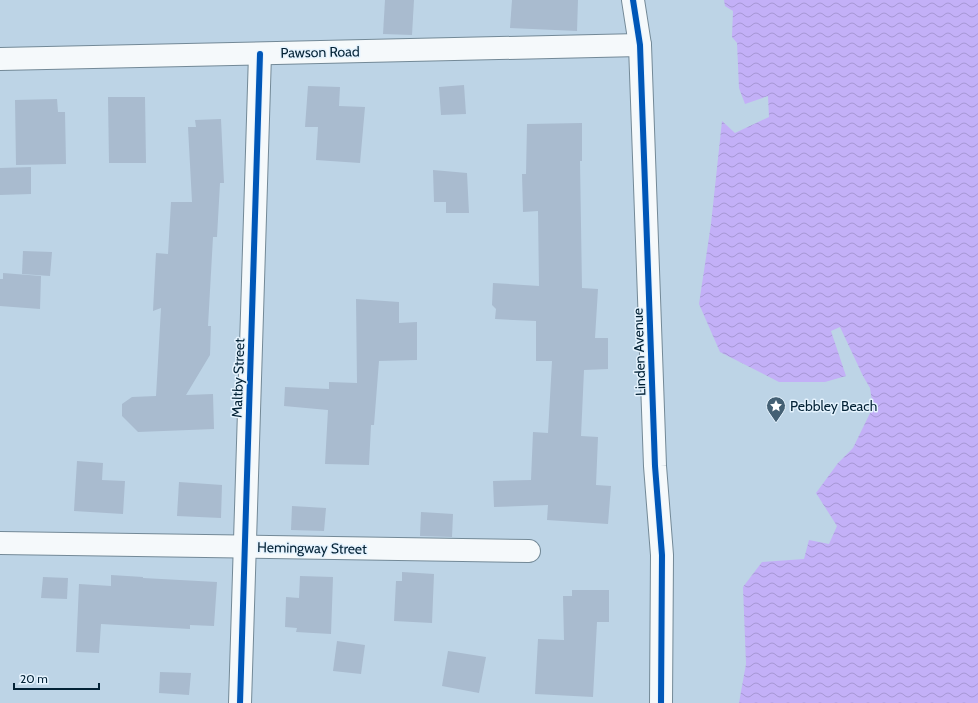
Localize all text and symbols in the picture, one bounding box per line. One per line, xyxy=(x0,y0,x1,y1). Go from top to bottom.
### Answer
street label: Pawson Road xyxy=(280,42,360,62)
street label: Linden Avenue xyxy=(628,308,650,396)
street label: Maltby Street xyxy=(228,338,248,418)
place icon: Pebbley Beach xyxy=(765,395,787,423)
place label: Pebbley Beach xyxy=(790,397,877,415)
street label: Hemingway Street xyxy=(257,538,367,558)
scale bar xyxy=(14,665,99,691)
text: 20 m xyxy=(20,671,48,686)

